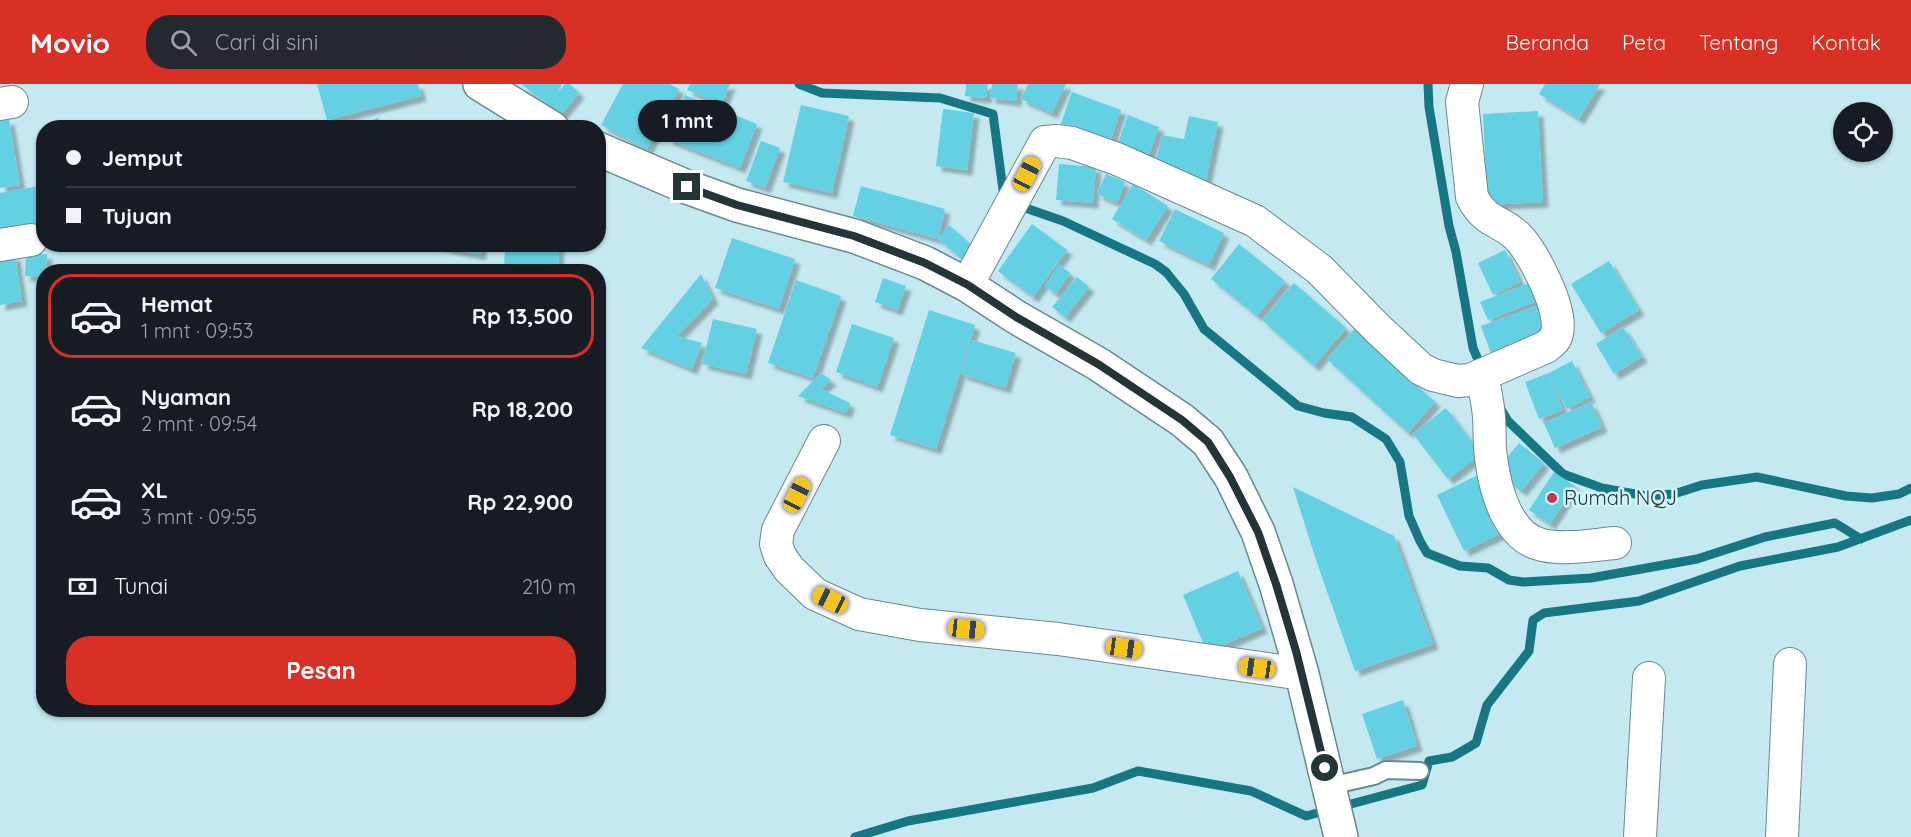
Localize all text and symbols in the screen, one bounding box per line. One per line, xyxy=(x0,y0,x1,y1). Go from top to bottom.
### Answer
search box xyxy=(146,15,566,69)
text: Movio xyxy=(30,25,110,60)
icon: search xyxy=(167,26,200,59)
text: Cari di sini xyxy=(215,28,318,56)
text: Beranda xyxy=(1505,29,1589,55)
text: Peta xyxy=(1622,29,1666,55)
text: Tentang xyxy=(1699,29,1778,55)
text: Kontak xyxy=(1811,29,1881,55)
callout: 1 mnt xyxy=(638,100,736,142)
map controls xyxy=(1833,102,1893,162)
button: locate xyxy=(1833,102,1893,162)
text: 1 mnt xyxy=(662,108,713,133)
text: Jemput xyxy=(102,144,183,172)
car xyxy=(1011,154,1043,194)
route end xyxy=(673,173,700,200)
text: Tujuan xyxy=(102,202,172,230)
icon: car xyxy=(69,289,123,343)
text: Hemat xyxy=(141,290,213,318)
text: Rp 13,500 xyxy=(472,302,573,330)
text: 1 mnt · 09:53 xyxy=(141,318,253,343)
icon: car xyxy=(69,382,123,436)
text: Nyaman xyxy=(141,383,231,411)
text: Rp 18,200 xyxy=(472,395,573,423)
text: 2 mnt · 09:54 xyxy=(141,411,257,436)
icon: car xyxy=(69,475,123,529)
car xyxy=(781,475,813,515)
text: XL xyxy=(141,476,168,504)
place label: Rumah NQJ xyxy=(1564,485,1677,510)
text: Rp 22,900 xyxy=(467,488,573,516)
marker: Rumah NQJ xyxy=(1545,491,1559,505)
text: 3 mnt · 09:55 xyxy=(141,504,257,529)
icon: cash xyxy=(66,570,99,603)
text: Tunai xyxy=(114,572,168,600)
text: 210 m xyxy=(522,574,576,599)
car xyxy=(810,584,850,616)
car xyxy=(947,618,985,640)
button: Pesan xyxy=(66,636,576,705)
car xyxy=(1105,637,1143,659)
car xyxy=(1238,657,1276,679)
route start xyxy=(1311,754,1338,781)

